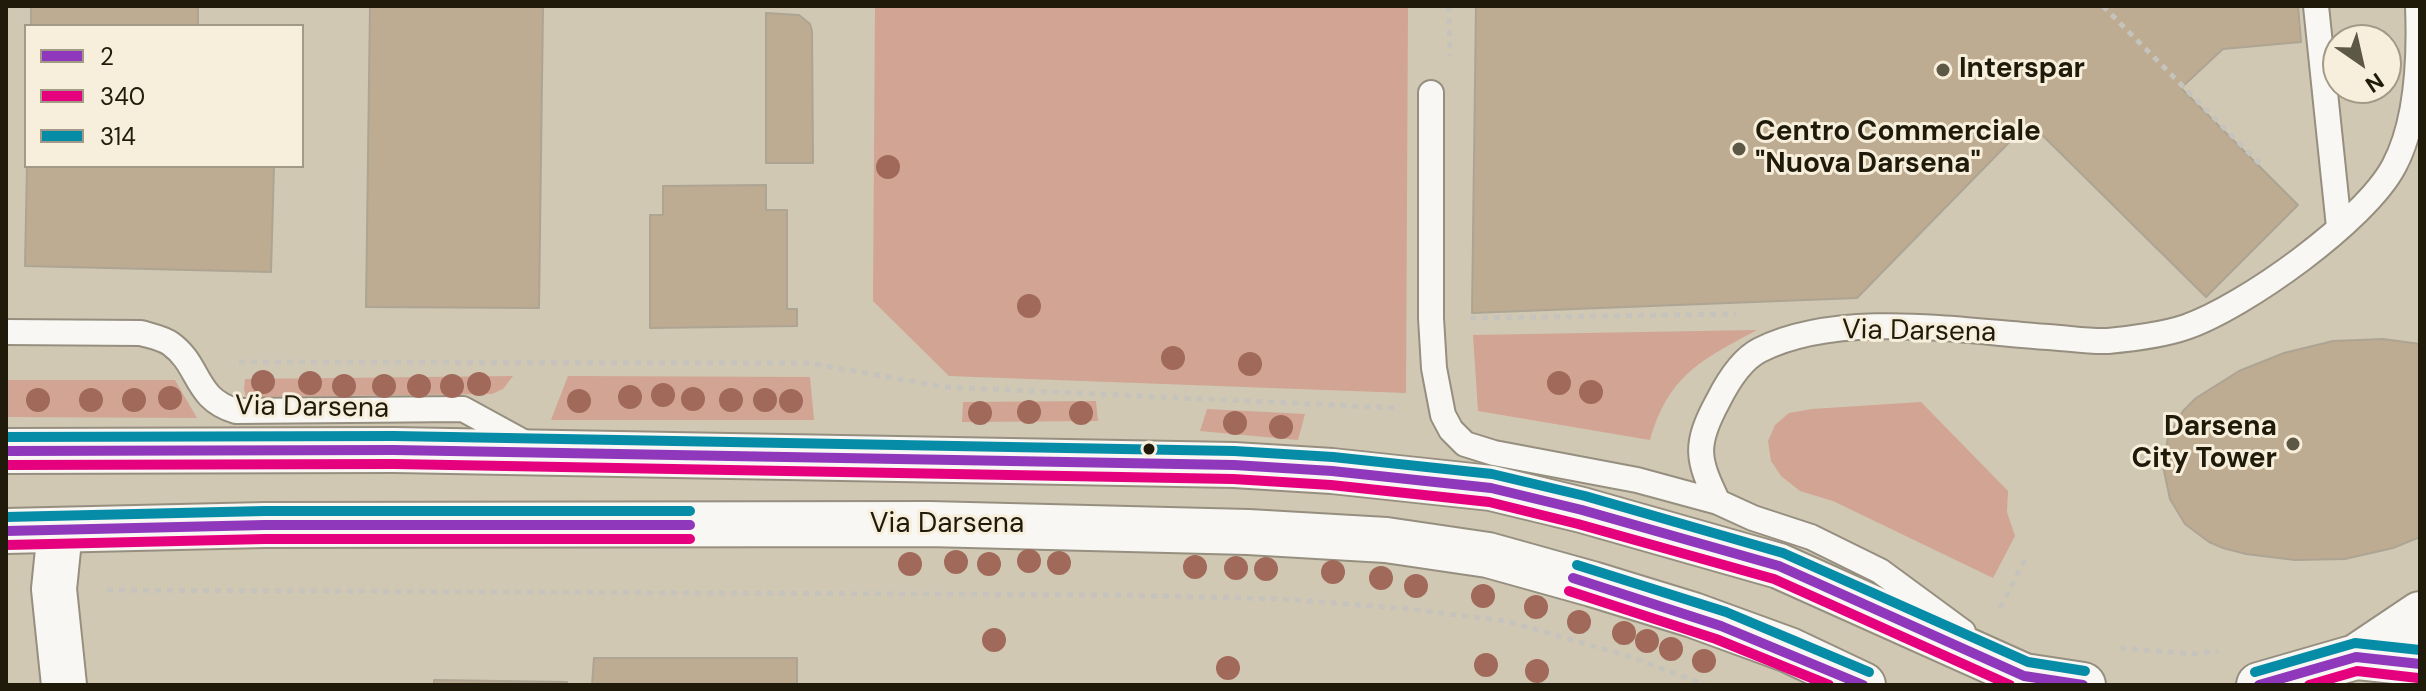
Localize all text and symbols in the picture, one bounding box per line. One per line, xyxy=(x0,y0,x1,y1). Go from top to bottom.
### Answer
legend xyxy=(24,24,304,168)
north arrow xyxy=(2322,24,2402,104)
text: 2 xyxy=(100,41,114,72)
place label: Interspar xyxy=(1959,53,2085,87)
marker: Interspar xyxy=(1934,61,1952,79)
text: N xyxy=(2360,66,2389,99)
text: 340 xyxy=(100,81,145,112)
place label: Centro Commerciale "Nuova Darsena" xyxy=(1755,116,2041,182)
text: 314 xyxy=(100,121,136,152)
marker: Centro Commerciale "Nuova Darsena" xyxy=(1730,140,1748,158)
street label: Via Darsena xyxy=(1842,314,1996,350)
street label: Via Darsena xyxy=(235,390,389,426)
place label: Darsena City Tower xyxy=(2131,411,2277,477)
marker: Darsena City Tower xyxy=(2284,435,2302,453)
unlabelled marker xyxy=(1141,441,1157,457)
street label: Via Darsena xyxy=(870,508,1024,542)

